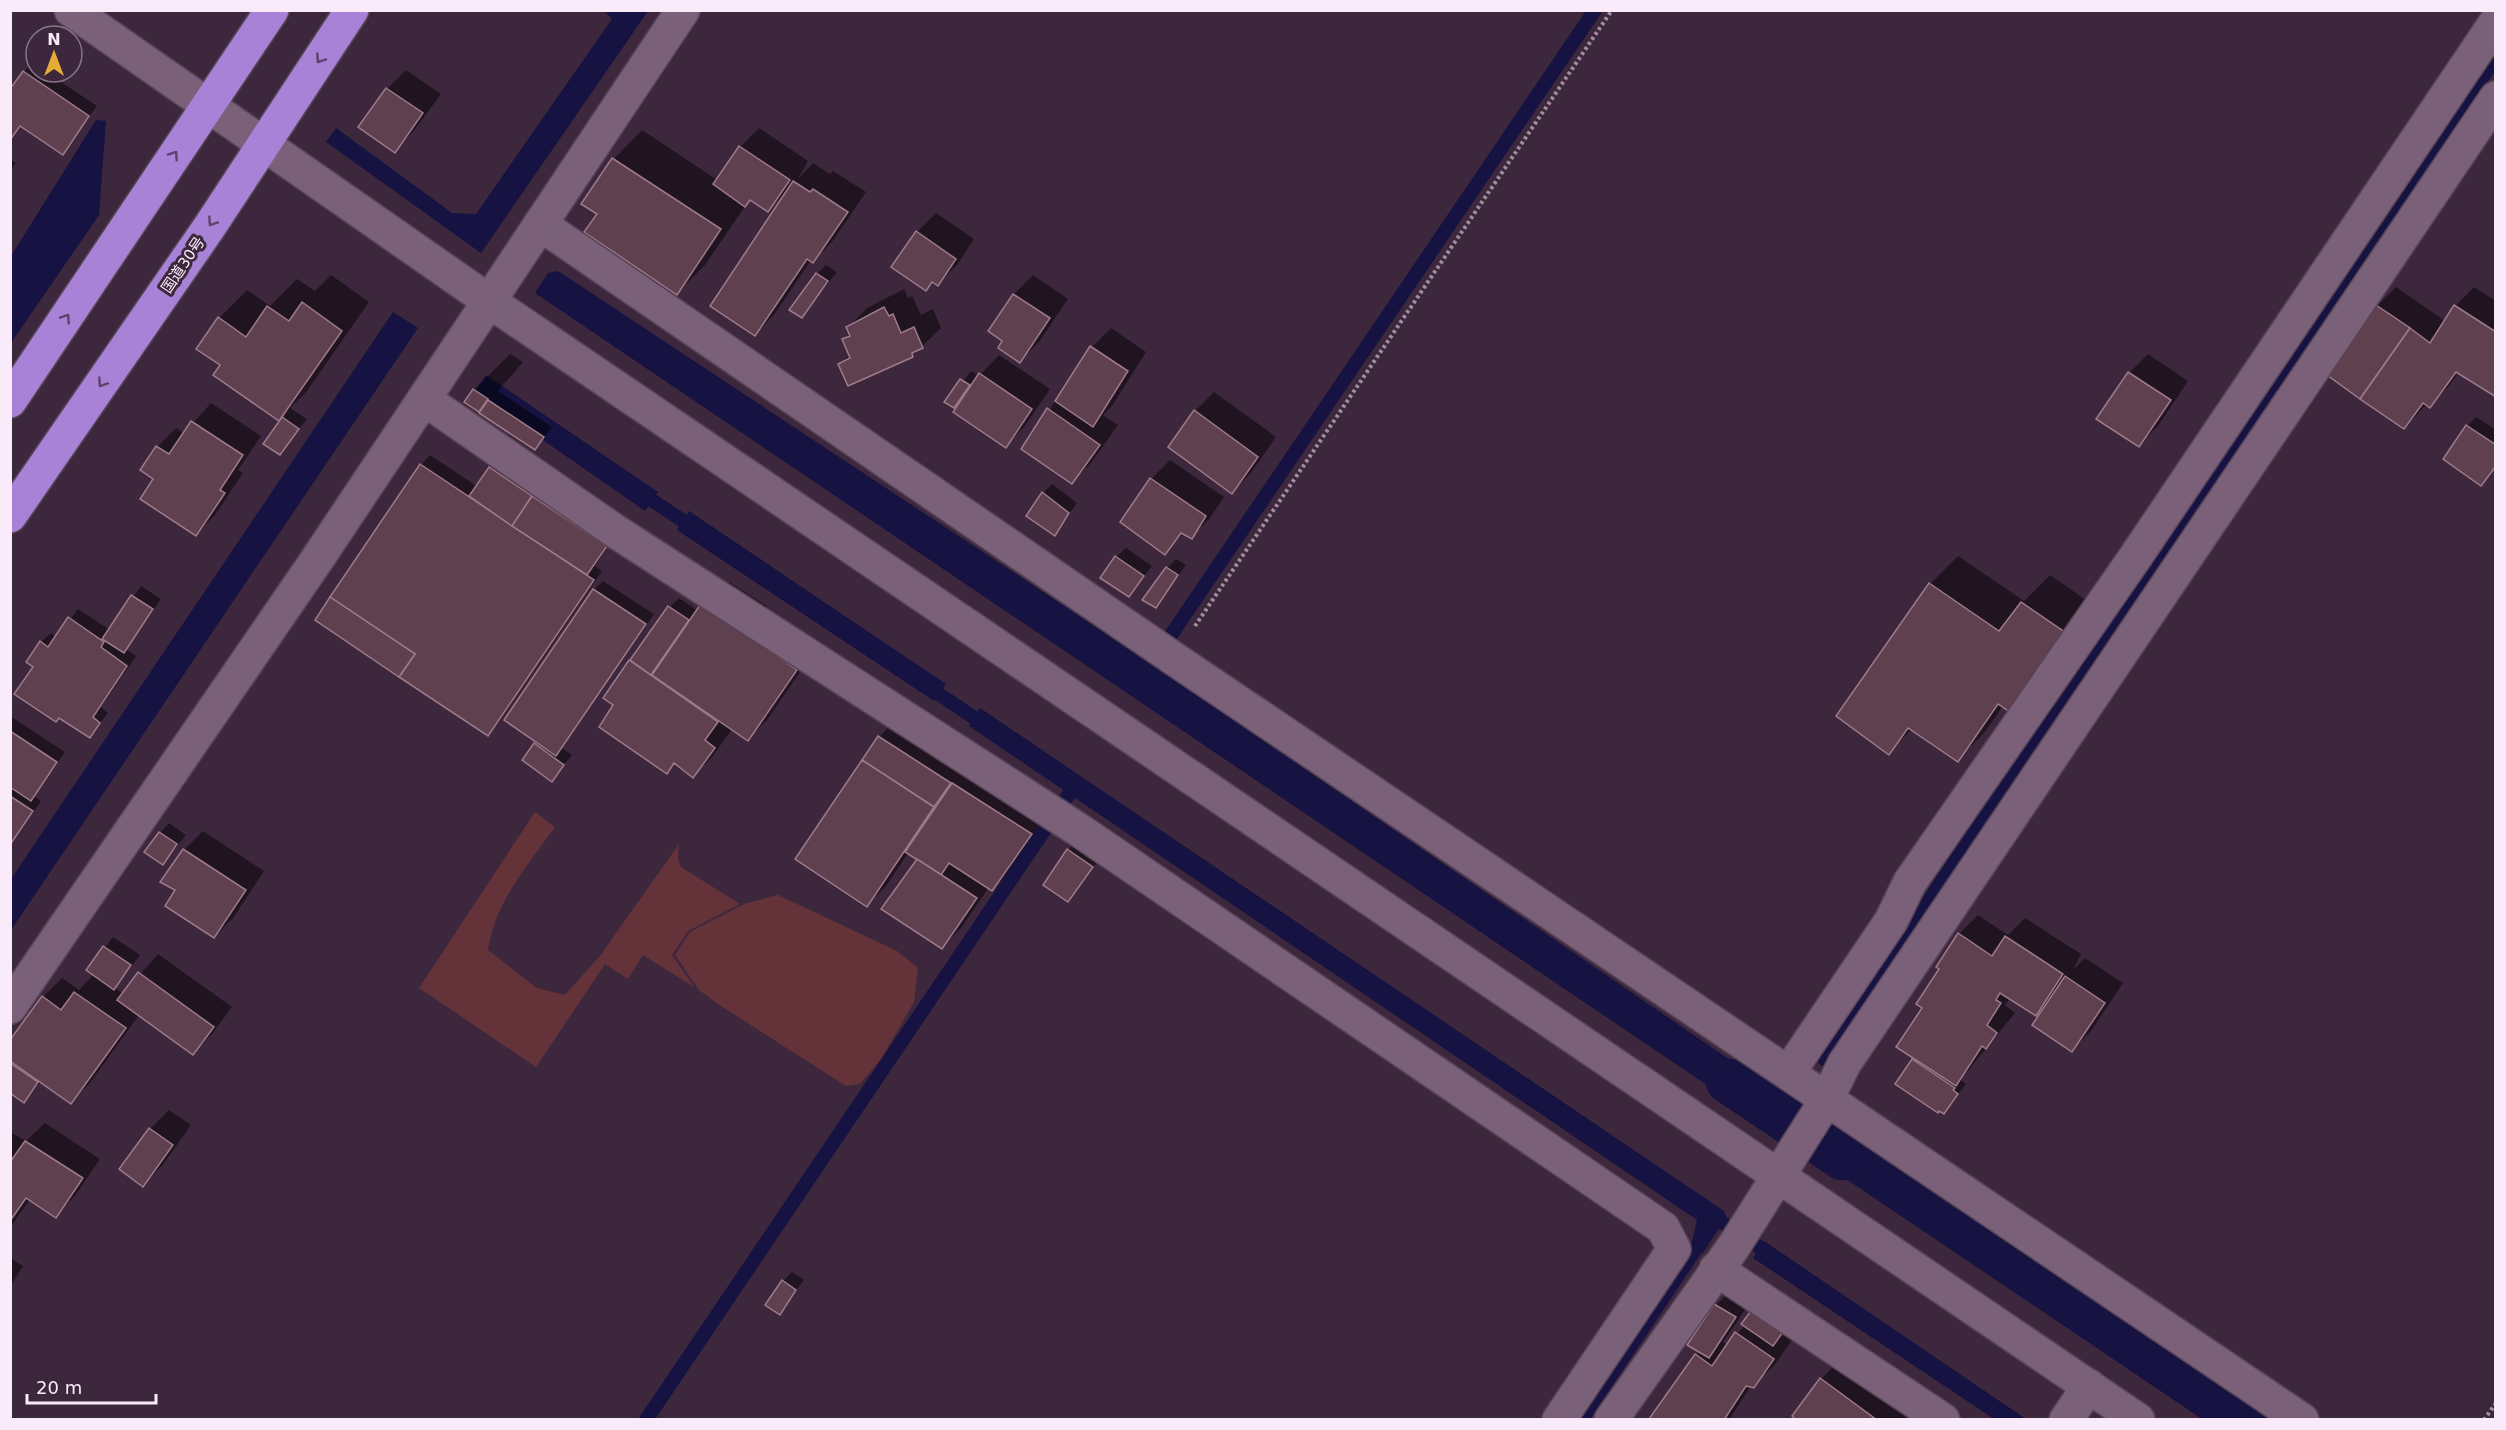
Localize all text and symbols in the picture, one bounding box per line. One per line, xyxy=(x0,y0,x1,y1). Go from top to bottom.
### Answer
north arrow xyxy=(24,24,84,84)
text: N xyxy=(47,30,61,49)
one-way arrow xyxy=(316,52,327,63)
one-way arrow xyxy=(167,151,178,162)
one-way arrow xyxy=(208,216,220,226)
street label: 国道30号 xyxy=(158,233,208,297)
one-way arrow xyxy=(59,313,70,324)
one-way arrow xyxy=(98,376,109,387)
scale bar xyxy=(27,1367,156,1405)
text: 20 m xyxy=(36,1377,82,1398)

